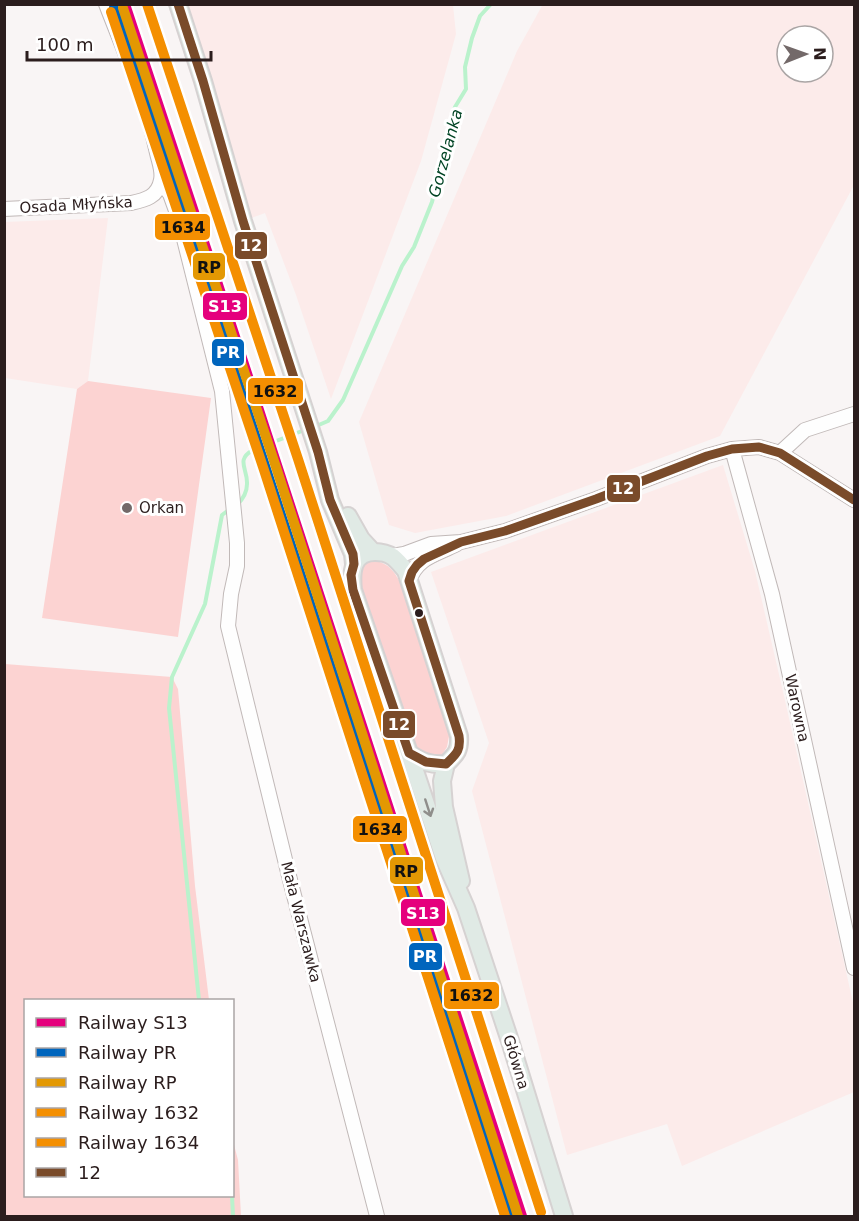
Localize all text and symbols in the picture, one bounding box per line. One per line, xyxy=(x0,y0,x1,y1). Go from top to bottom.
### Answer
scale bar xyxy=(27,24,212,62)
north arrow xyxy=(775,24,835,84)
text: 100 m xyxy=(36,34,94,55)
text: N xyxy=(810,47,829,61)
water label: Gorzelanka xyxy=(425,107,466,199)
street label: Osada Młyńska xyxy=(19,193,133,217)
line badge: 1634 xyxy=(154,213,211,241)
text: 1634 xyxy=(161,218,205,237)
line badge: 12 xyxy=(234,231,268,260)
text: 12 xyxy=(240,236,262,255)
line badge: RP xyxy=(192,252,226,281)
text: RP xyxy=(197,258,221,277)
line badge: S13 xyxy=(202,292,248,321)
text: S13 xyxy=(208,297,242,316)
line badge: PR xyxy=(211,338,245,367)
text: PR xyxy=(216,343,240,362)
line badge: 1632 xyxy=(247,377,304,405)
text: 1632 xyxy=(253,382,297,401)
line badge: 12 xyxy=(606,474,641,503)
text: 12 xyxy=(612,479,634,498)
place label: Orkan xyxy=(139,499,184,517)
marker: Orkan xyxy=(120,501,134,515)
unlabelled marker xyxy=(413,607,425,619)
street label: Warowna xyxy=(781,672,813,744)
line badge: 12 xyxy=(382,710,416,739)
text: 12 xyxy=(388,715,410,734)
one-way arrow xyxy=(423,798,434,817)
line badge: 1634 xyxy=(352,815,408,843)
text: 1634 xyxy=(358,820,402,839)
line badge: RP xyxy=(389,856,424,885)
street label: Mała Warszawka xyxy=(277,859,325,985)
text: RP xyxy=(394,862,418,881)
line badge: S13 xyxy=(400,898,446,927)
text: S13 xyxy=(406,904,440,923)
line badge: PR xyxy=(408,942,443,971)
text: PR xyxy=(413,947,437,966)
line badge: 1632 xyxy=(443,981,500,1010)
text: 1632 xyxy=(449,986,493,1005)
legend xyxy=(24,999,234,1197)
text: Railway S13 xyxy=(78,1012,188,1033)
street label: Główna xyxy=(499,1033,533,1091)
text: Railway PR xyxy=(78,1042,177,1063)
text: Railway RP xyxy=(78,1072,177,1093)
text: Railway 1632 xyxy=(78,1102,199,1123)
text: Railway 1634 xyxy=(78,1132,199,1153)
text: 12 xyxy=(78,1162,101,1183)

